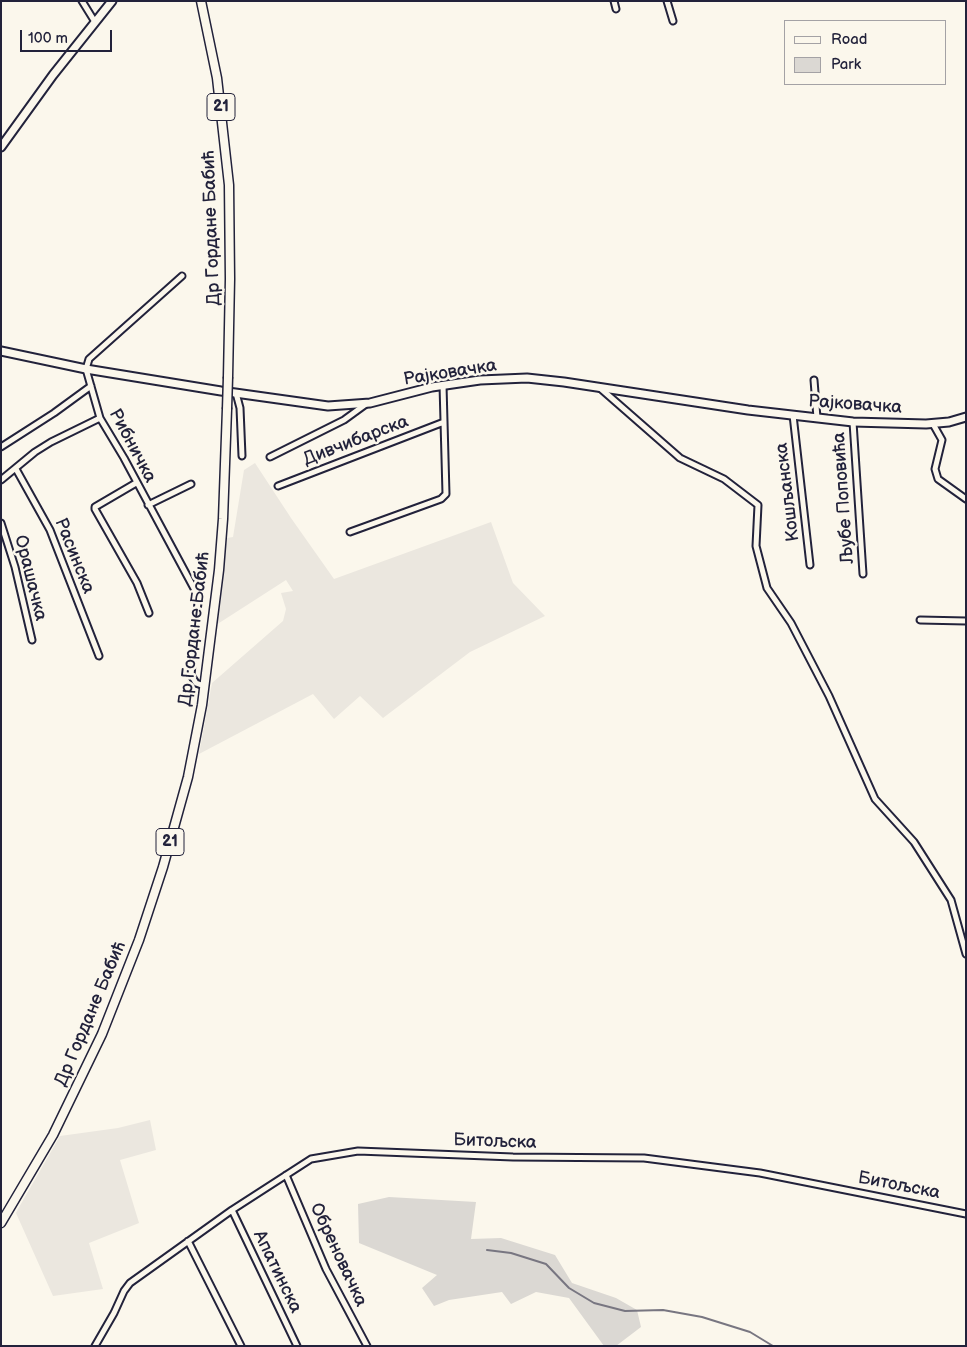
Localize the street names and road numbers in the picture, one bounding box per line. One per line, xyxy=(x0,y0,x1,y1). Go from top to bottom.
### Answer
road number: 21 xyxy=(207,94,235,120)
street label: Др Гордане Бабић xyxy=(198,150,226,306)
street label: Рајковачка xyxy=(402,355,498,391)
street label: Рајковачка xyxy=(807,391,903,419)
street label: Рибничка xyxy=(104,405,160,487)
street label: Дивчибарска xyxy=(300,411,412,471)
street label: Љубе Поповића xyxy=(829,432,859,564)
street label: Кошљанска xyxy=(771,441,805,543)
street label: Расинска xyxy=(49,515,99,597)
street label: Орашачка xyxy=(9,533,51,623)
street label: Др Гордане Бабић xyxy=(175,551,215,707)
road number: 21 xyxy=(156,829,184,856)
street label: Др Гордане Бабић xyxy=(51,938,131,1090)
street label: Битољска xyxy=(453,1130,537,1154)
street label: Битољска xyxy=(856,1167,942,1205)
street label: Обреновачка xyxy=(305,1200,371,1310)
street label: Апатинска xyxy=(248,1227,306,1317)

